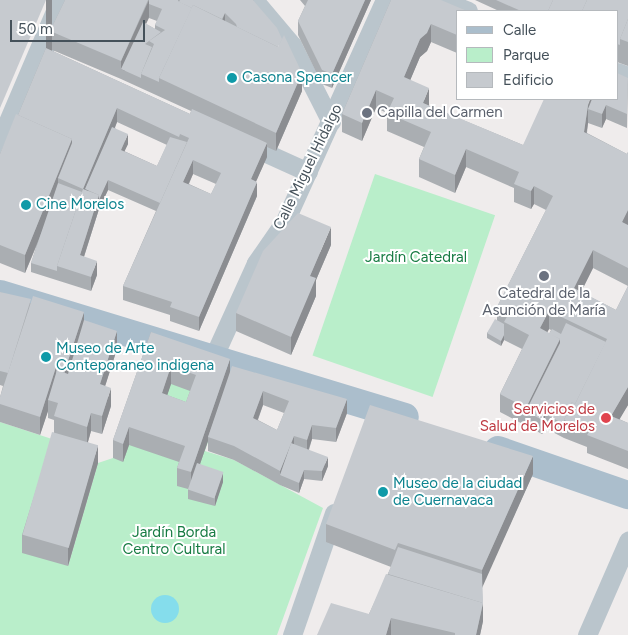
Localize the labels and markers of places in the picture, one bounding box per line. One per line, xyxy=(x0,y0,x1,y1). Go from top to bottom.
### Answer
place label: Casona Spencer xyxy=(242,69,352,87)
marker: Casona Spencer xyxy=(226,72,238,84)
place label: Capilla del Carmen xyxy=(377,104,503,122)
marker: Capilla del Carmen xyxy=(361,107,373,119)
place label: Cine Morelos xyxy=(36,196,124,214)
marker: Cine Morelos xyxy=(20,199,32,211)
marker: Catedral de la Asunción de María xyxy=(538,270,550,282)
place label: Catedral de la Asunción de María xyxy=(482,284,606,319)
place label: Museo de Arte Conteporaneo indigena xyxy=(56,339,214,374)
marker: Museo de Arte Conteporaneo indigena xyxy=(40,351,52,363)
place label: Servicios de Salud de Morelos xyxy=(480,400,595,435)
marker: Servicios de Salud de Morelos xyxy=(599,411,613,425)
place label: Museo de la ciudad de Cuernavaca xyxy=(393,474,522,509)
marker: Museo de la ciudad de Cuernavaca xyxy=(377,486,389,498)

